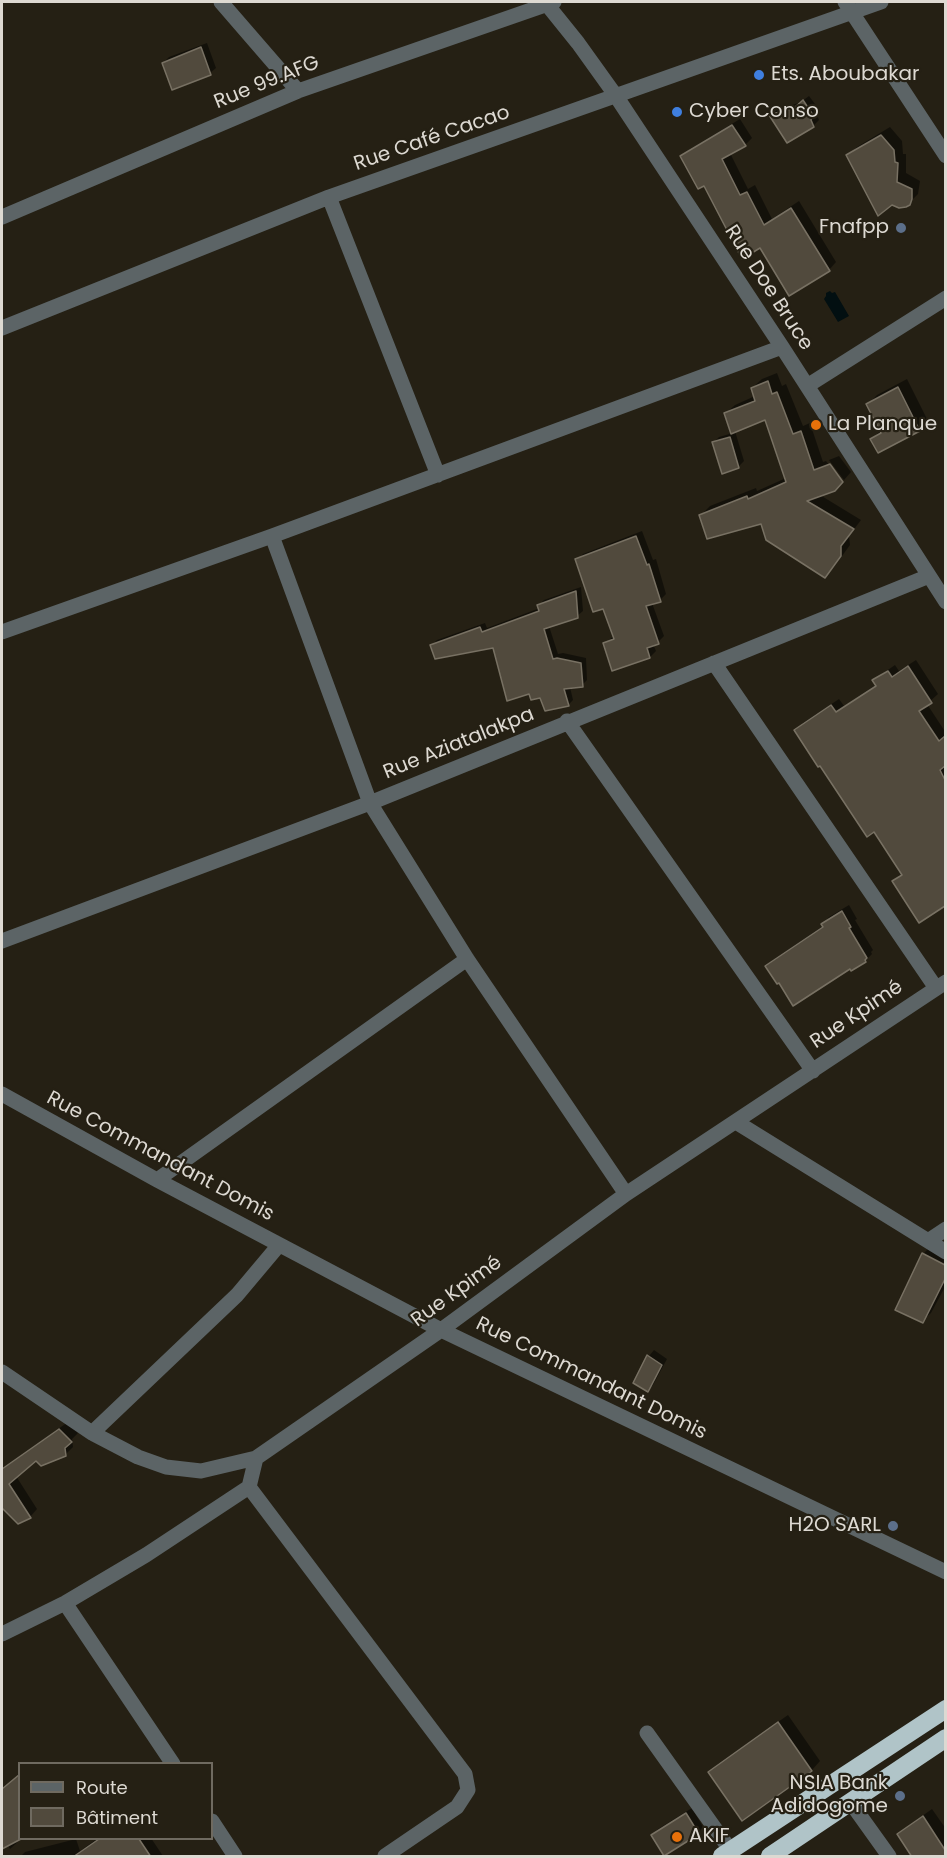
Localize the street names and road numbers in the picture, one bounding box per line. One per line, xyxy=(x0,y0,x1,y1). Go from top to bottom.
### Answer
street label: Rue 99.AFG xyxy=(211,51,323,115)
street label: Rue Café Cacao xyxy=(351,101,513,177)
street label: Rue Doe Bruce xyxy=(719,221,817,355)
street label: Rue Aziatalakpa xyxy=(380,703,538,785)
street label: Rue Kpimé xyxy=(806,975,908,1055)
street label: Rue Commandant Domis xyxy=(42,1087,278,1227)
street label: Rue Kpimé xyxy=(407,1251,507,1333)
street label: Rue Commandant Domis xyxy=(472,1313,710,1445)

